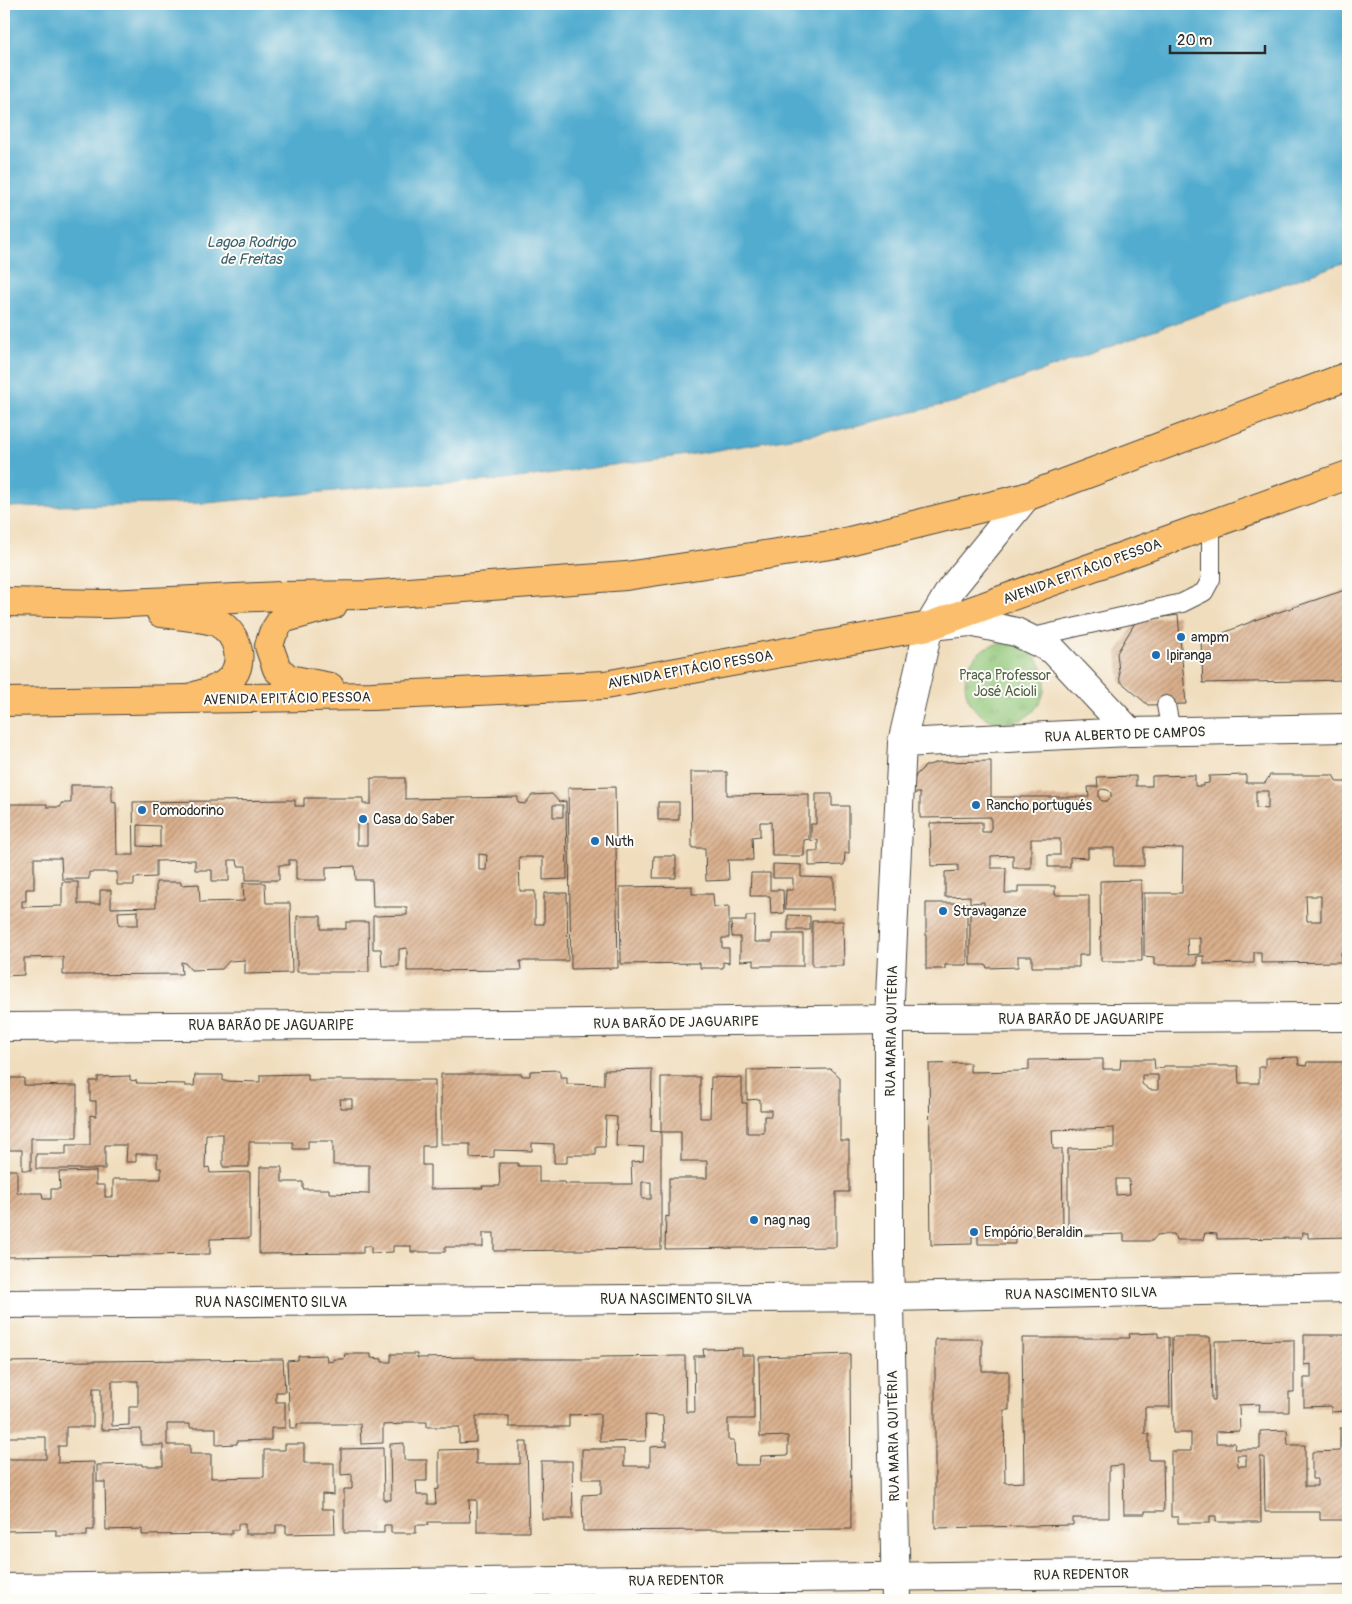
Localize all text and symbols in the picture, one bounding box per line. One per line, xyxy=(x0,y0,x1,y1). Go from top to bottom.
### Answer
scale bar xyxy=(1170,22,1264,54)
text: 20 m xyxy=(1177,31,1212,50)
water label: Lagoa Rodrigo de Freitas xyxy=(207,233,296,269)
street label: AVENIDA EPITÁCIO PESSOA xyxy=(1000,534,1164,608)
place label: ampm xyxy=(1191,629,1229,646)
marker: ampm xyxy=(1175,631,1187,643)
street label: AVENIDA EPITÁCIO PESSOA xyxy=(606,646,774,692)
place label: Ipiranga xyxy=(1166,647,1212,664)
marker: Ipiranga xyxy=(1150,649,1162,661)
park label: Praça Professor José Acioli xyxy=(959,667,1051,700)
street label: AVENIDA EPITÁCIO PESSOA xyxy=(203,688,371,708)
street label: RUA ALBERTO DE CAMPOS xyxy=(1044,723,1206,746)
place label: Rancho portugués xyxy=(986,797,1093,814)
marker: Rancho portugués xyxy=(970,799,982,811)
place label: Pomodorino xyxy=(152,802,224,819)
marker: Pomodorino xyxy=(136,804,148,816)
place label: Casa do Saber xyxy=(373,811,455,828)
marker: Casa do Saber xyxy=(357,813,369,825)
place label: Nuth xyxy=(605,833,634,850)
marker: Nuth xyxy=(589,835,601,847)
place label: Stravaganze xyxy=(953,903,1026,920)
marker: Stravaganze xyxy=(937,905,949,917)
street label: RUA MARIA QUITÉRIA xyxy=(881,965,901,1097)
street label: RUA BARÃO DE JAGUARIPE xyxy=(998,1011,1164,1028)
street label: RUA BARÃO DE JAGUARIPE xyxy=(593,1013,759,1032)
street label: RUA BARÃO DE JAGUARIPE xyxy=(188,1017,354,1034)
place label: nag nag xyxy=(764,1212,810,1229)
marker: nag nag xyxy=(748,1214,760,1226)
place label: Empório Beraldin xyxy=(984,1224,1083,1241)
marker: Empório Beraldin xyxy=(968,1226,980,1238)
street label: RUA NASCIMENTO SILVA xyxy=(1005,1284,1157,1303)
street label: RUA NASCIMENTO SILVA xyxy=(600,1291,752,1308)
street label: RUA NASCIMENTO SILVA xyxy=(195,1294,347,1311)
street label: RUA MARIA QUITÉRIA xyxy=(883,1370,903,1502)
street label: RUA REDENTOR xyxy=(1033,1565,1129,1584)
street label: RUA REDENTOR xyxy=(628,1571,724,1590)

